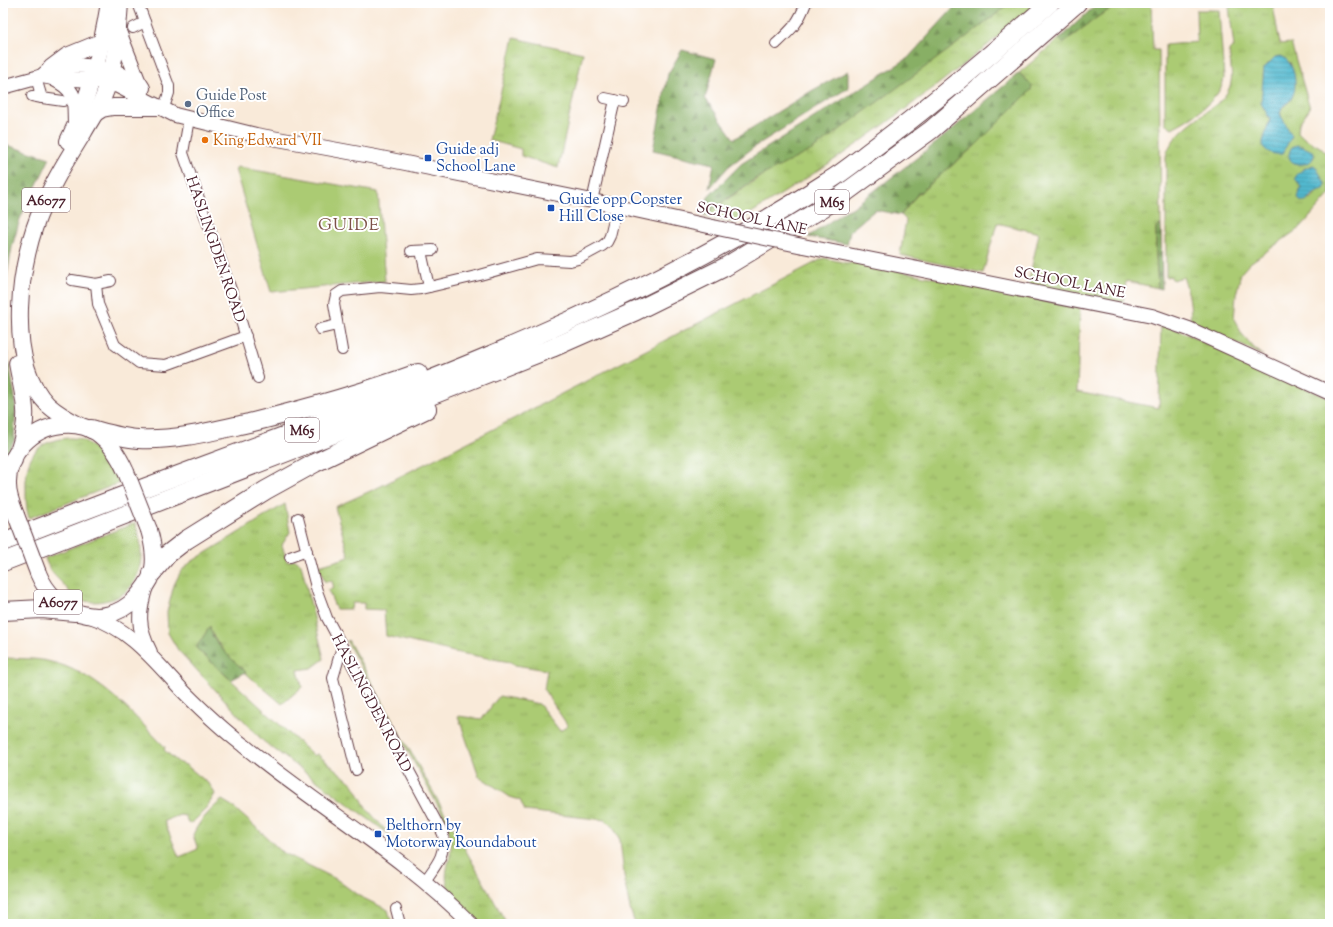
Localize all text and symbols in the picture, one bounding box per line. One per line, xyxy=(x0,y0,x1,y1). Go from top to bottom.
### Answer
place label: Guide Post Office xyxy=(196,86,267,124)
marker: Guide Post Office xyxy=(183,99,193,109)
place label: King Edward VII xyxy=(213,131,322,152)
marker: King Edward VII xyxy=(200,135,210,145)
place label: Guide adj School Lane xyxy=(436,140,516,178)
marker: Guide adj School Lane xyxy=(423,153,433,163)
street label: HASLINGDEN ROAD xyxy=(180,173,250,326)
road number: A6077 xyxy=(22,188,70,212)
place label: Guide opp Copster Hill Close xyxy=(559,190,682,228)
road number: M65 xyxy=(815,190,849,214)
street label: SCHOOL LANE xyxy=(694,197,809,241)
marker: Guide opp Copster Hill Close xyxy=(546,203,556,213)
district label: GUIDE xyxy=(318,214,380,238)
street label: SCHOOL LANE xyxy=(1012,262,1127,305)
road number: M65 xyxy=(285,418,319,442)
road number: A6077 xyxy=(34,590,82,614)
street label: HASLINGDEN ROAD xyxy=(325,631,416,777)
place label: Belthorn by Motorway Roundabout xyxy=(386,816,537,854)
marker: Belthorn by Motorway Roundabout xyxy=(373,829,383,839)

